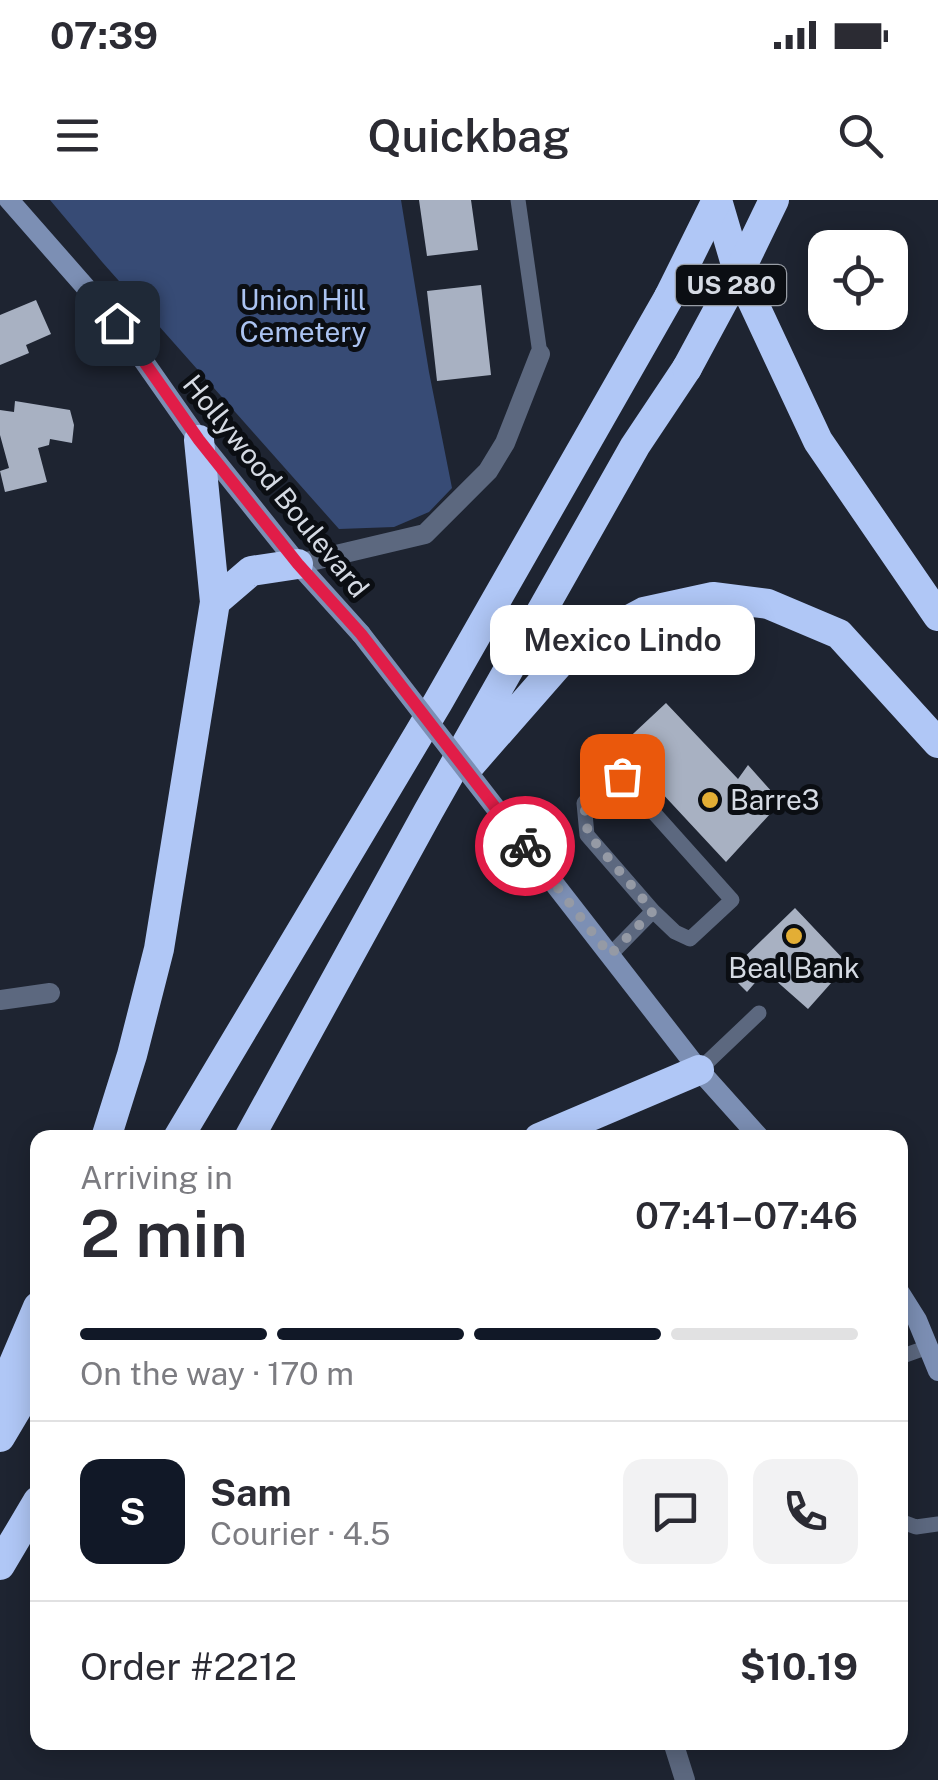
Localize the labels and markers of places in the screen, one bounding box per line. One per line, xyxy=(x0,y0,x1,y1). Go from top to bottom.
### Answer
pin xyxy=(75,281,160,366)
callout: Mexico Lindo xyxy=(490,606,754,676)
pin xyxy=(580,734,665,819)
place label: Barre3 xyxy=(730,783,819,816)
marker: Barre3 xyxy=(699,789,721,811)
marker: Beal Bank xyxy=(783,925,805,947)
place label: Beal Bank xyxy=(728,951,860,984)

